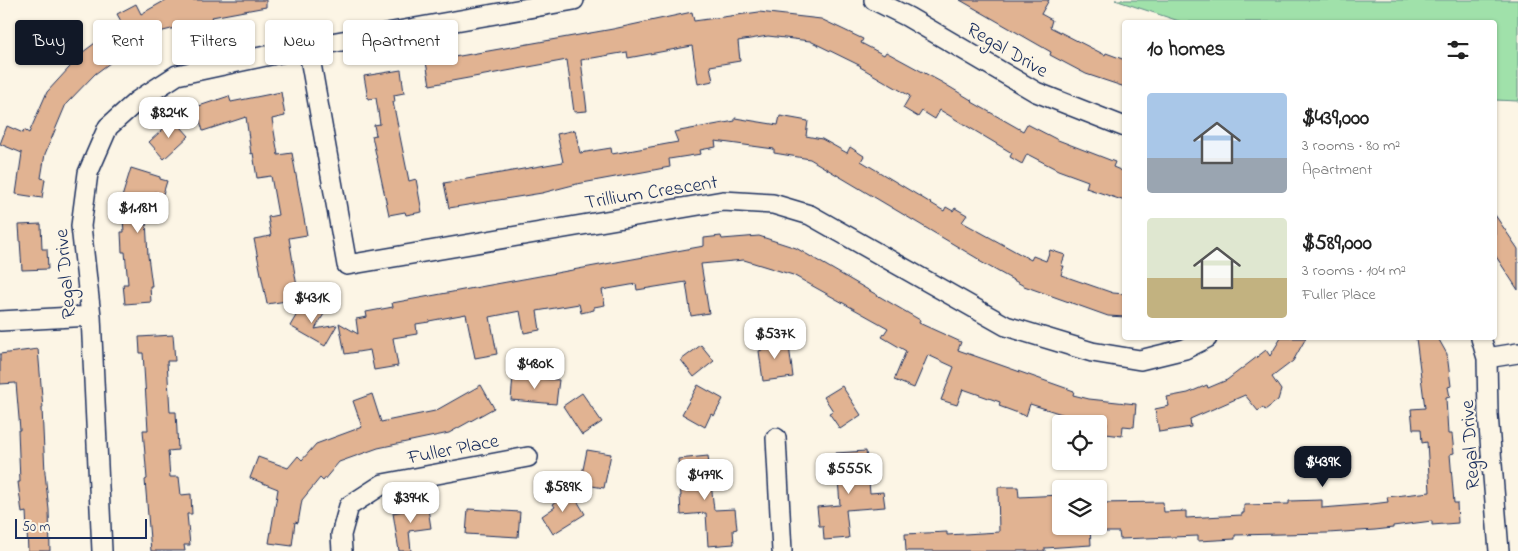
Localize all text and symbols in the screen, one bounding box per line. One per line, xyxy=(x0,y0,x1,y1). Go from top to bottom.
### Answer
street label: Regal Drive xyxy=(960,16,1053,87)
chip: Buy xyxy=(15,20,83,65)
chip: Rent xyxy=(93,20,162,65)
chip: Filters xyxy=(172,20,255,65)
chip: New xyxy=(265,20,333,65)
chip: Apartment xyxy=(343,20,458,65)
text: 10 homes xyxy=(1147,35,1225,65)
icon: filters xyxy=(1444,36,1472,64)
pin: $824K xyxy=(134,96,204,139)
text: $824K xyxy=(150,101,188,125)
text: $439,000 xyxy=(1302,104,1369,134)
icon: home xyxy=(1187,113,1247,173)
text: 3 rooms · 80 m² xyxy=(1302,134,1400,158)
text: Apartment xyxy=(1302,158,1372,182)
street label: Trillium Crescent xyxy=(583,169,720,218)
pin: $1.18M xyxy=(97,192,179,234)
text: $1.18M xyxy=(119,196,157,220)
street label: Regal Drive xyxy=(48,228,86,320)
text: $589,000 xyxy=(1302,229,1372,259)
icon: home xyxy=(1187,238,1247,298)
text: 3 rooms · 104 m² xyxy=(1302,259,1406,283)
pin: $431K xyxy=(277,282,347,324)
text: Fuller Place xyxy=(1302,283,1376,307)
text: $431K xyxy=(294,286,330,310)
pin: $537K xyxy=(740,318,810,360)
text: $537K xyxy=(755,322,795,346)
pin: $480K xyxy=(500,348,570,390)
text: $480K xyxy=(517,352,553,376)
street label: Regal Drive xyxy=(1454,399,1490,491)
map controls xyxy=(1052,415,1107,535)
button: locate xyxy=(1052,415,1107,470)
street label: Fuller Place xyxy=(404,427,502,474)
pin: $439K xyxy=(1288,446,1358,488)
text: $439K xyxy=(1305,450,1341,474)
pin: $555K xyxy=(814,452,884,495)
text: $555K xyxy=(827,457,871,481)
pin: $479K xyxy=(670,458,740,501)
text: $479K xyxy=(687,463,723,487)
pin: $589K xyxy=(528,470,598,513)
text: $589K xyxy=(544,475,582,499)
button: layers xyxy=(1052,480,1107,535)
pin: $394K xyxy=(376,482,446,524)
text: $394K xyxy=(393,486,429,510)
scale bar xyxy=(15,516,148,539)
text: 50 m xyxy=(22,517,50,538)

